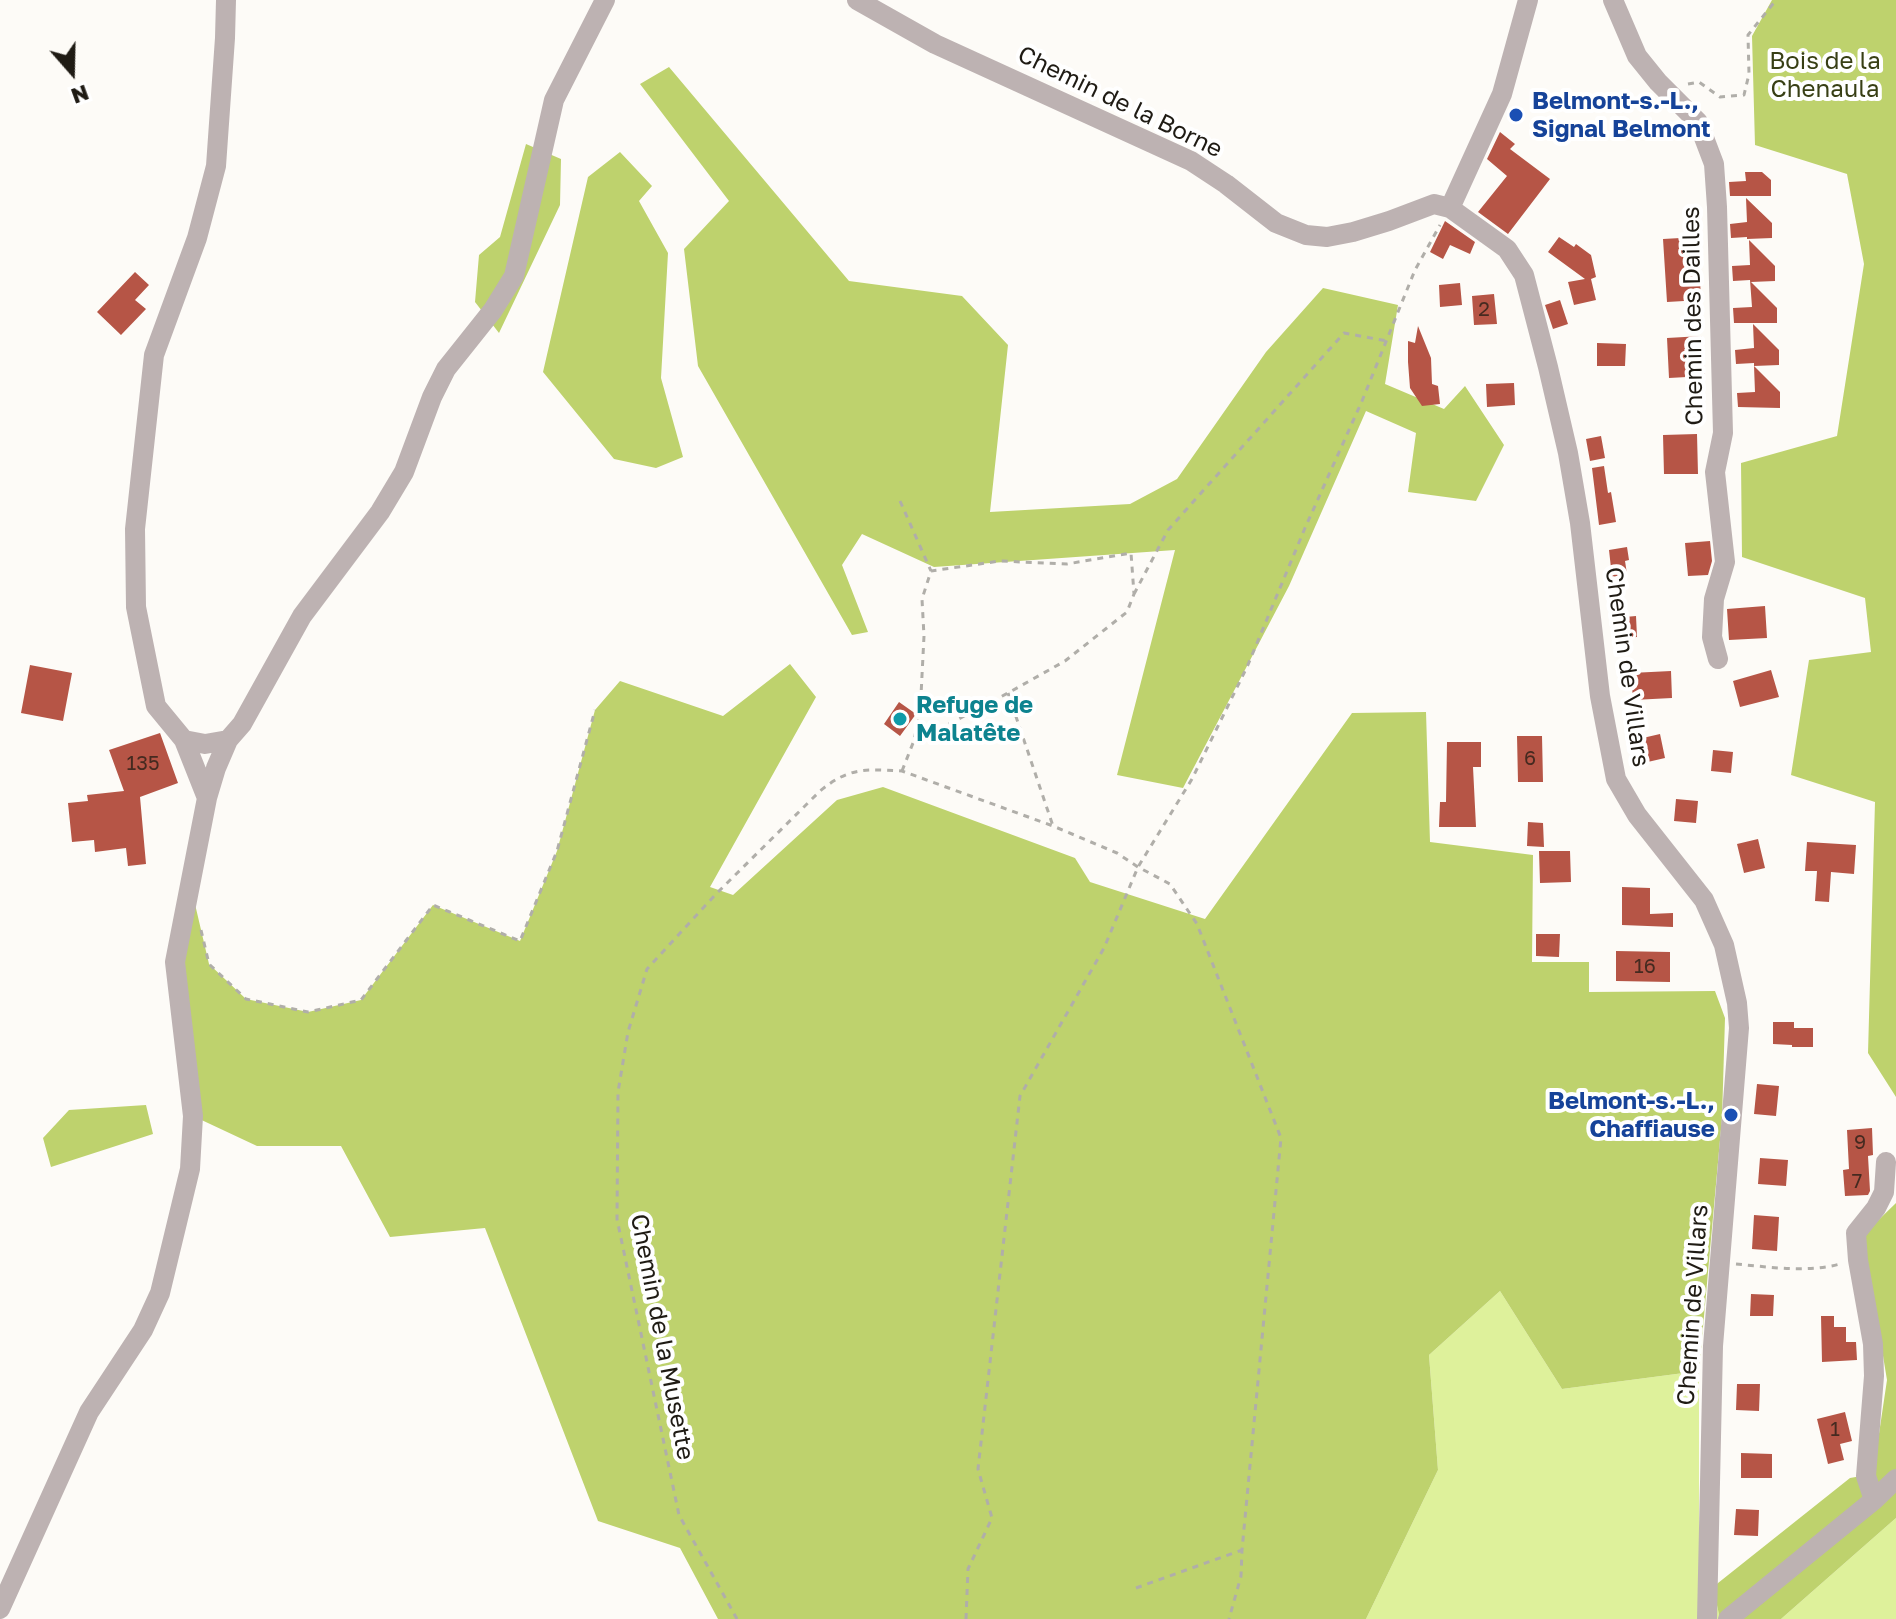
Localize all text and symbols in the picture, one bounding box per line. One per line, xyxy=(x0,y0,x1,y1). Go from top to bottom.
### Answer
north arrow xyxy=(32,32,112,112)
street label: Chemin de la Borne xyxy=(1013,40,1227,164)
park label: Bois de la Chenaula xyxy=(1769,47,1881,103)
text: N xyxy=(68,79,93,111)
place label: Belmont-s.-L., Signal Belmont xyxy=(1532,87,1711,143)
marker: Belmont-s.-L., Signal Belmont xyxy=(1507,106,1525,124)
street label: Chemin des Dailles xyxy=(1677,206,1709,426)
house number: 2 xyxy=(1478,298,1490,322)
street label: Chemin de Villars xyxy=(1599,565,1655,769)
place label: Refuge de Malatête xyxy=(916,691,1033,747)
marker: Refuge de Malatête xyxy=(891,710,909,728)
house number: 6 xyxy=(1524,747,1536,771)
house number: 135 xyxy=(127,752,159,776)
house number: 16 xyxy=(1634,955,1656,979)
place label: Belmont-s.-L., Chaffiause xyxy=(1548,1087,1715,1143)
marker: Belmont-s.-L., Chaffiause xyxy=(1722,1106,1740,1124)
house number: 9 xyxy=(1854,1131,1866,1155)
house number: 7 xyxy=(1852,1170,1862,1194)
street label: Chemin de Villars xyxy=(1672,1203,1714,1407)
street label: Chemin de la Musette xyxy=(624,1212,700,1462)
house number: 1 xyxy=(1830,1418,1840,1442)

